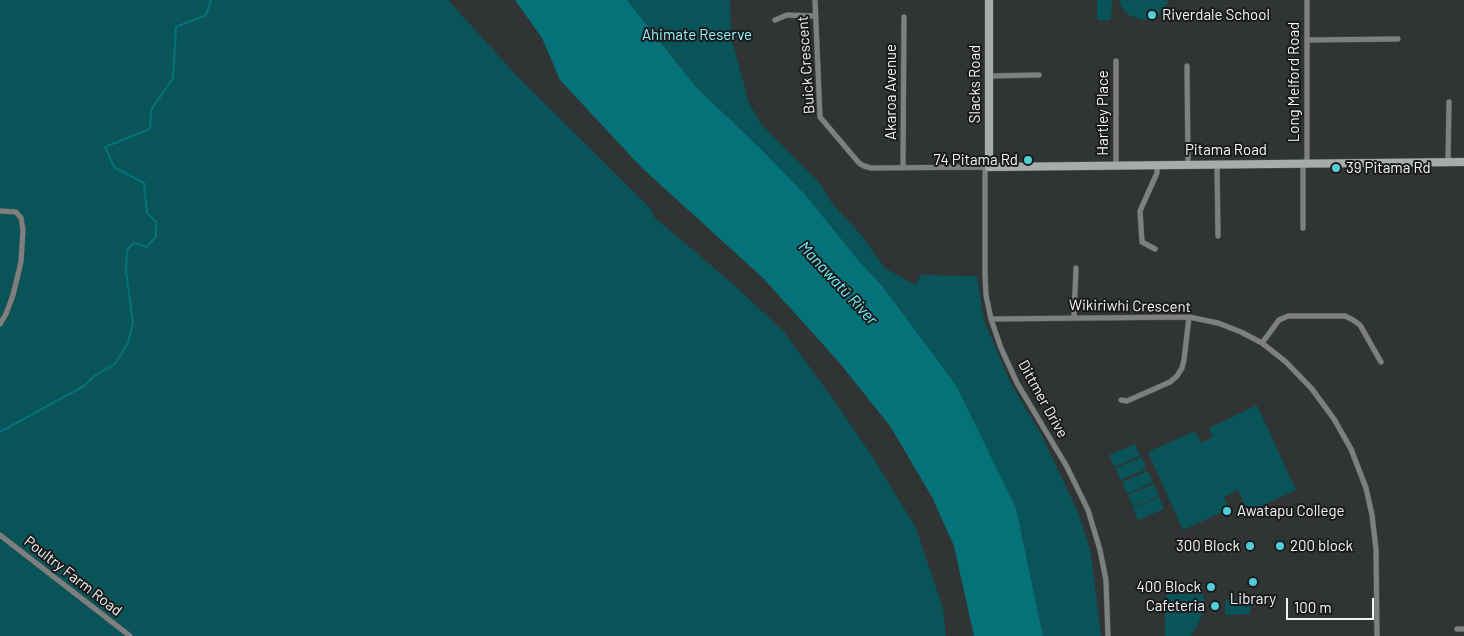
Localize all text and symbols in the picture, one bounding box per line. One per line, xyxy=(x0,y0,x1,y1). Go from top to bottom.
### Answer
place label: Riverdale School xyxy=(1162,6,1270,24)
marker: Riverdale School xyxy=(1146,9,1158,21)
street label: Buick Crescent xyxy=(794,15,818,115)
street label: Long Melford Road xyxy=(1285,22,1303,142)
park label: Ahimate Reserve xyxy=(642,26,752,44)
street label: Akaroa Avenue xyxy=(882,44,900,140)
street label: Slacks Road xyxy=(966,45,984,123)
street label: Hartley Place xyxy=(1094,70,1112,156)
street label: Pitama Road xyxy=(1185,141,1267,159)
place label: 74 Pitama Rd xyxy=(933,151,1018,169)
marker: 74 Pitama Rd xyxy=(1022,154,1034,166)
place label: 39 Pitama Rd xyxy=(1346,159,1431,177)
marker: 39 Pitama Rd xyxy=(1330,162,1342,174)
water label: Manawatū River xyxy=(794,237,882,329)
street label: Wikiriwhi Crescent xyxy=(1069,296,1191,316)
street label: Dittmer Drive xyxy=(1014,357,1072,441)
place label: Awatapu College xyxy=(1237,502,1345,520)
marker: Awatapu College xyxy=(1221,505,1233,517)
street label: Poultry Farm Road xyxy=(20,532,126,620)
place label: 300 Block xyxy=(1176,537,1240,555)
place label: 200 block xyxy=(1290,537,1353,555)
marker: 300 Block xyxy=(1244,540,1256,552)
marker: 200 block xyxy=(1274,540,1286,552)
marker: Library xyxy=(1247,576,1259,588)
place label: 400 Block xyxy=(1136,578,1201,596)
marker: 400 Block xyxy=(1205,581,1217,593)
scale bar xyxy=(1289,588,1376,620)
place label: Library xyxy=(1230,590,1276,608)
place label: Cafeteria xyxy=(1146,597,1205,615)
text: 100 m xyxy=(1294,598,1332,616)
marker: Cafeteria xyxy=(1209,600,1221,612)

